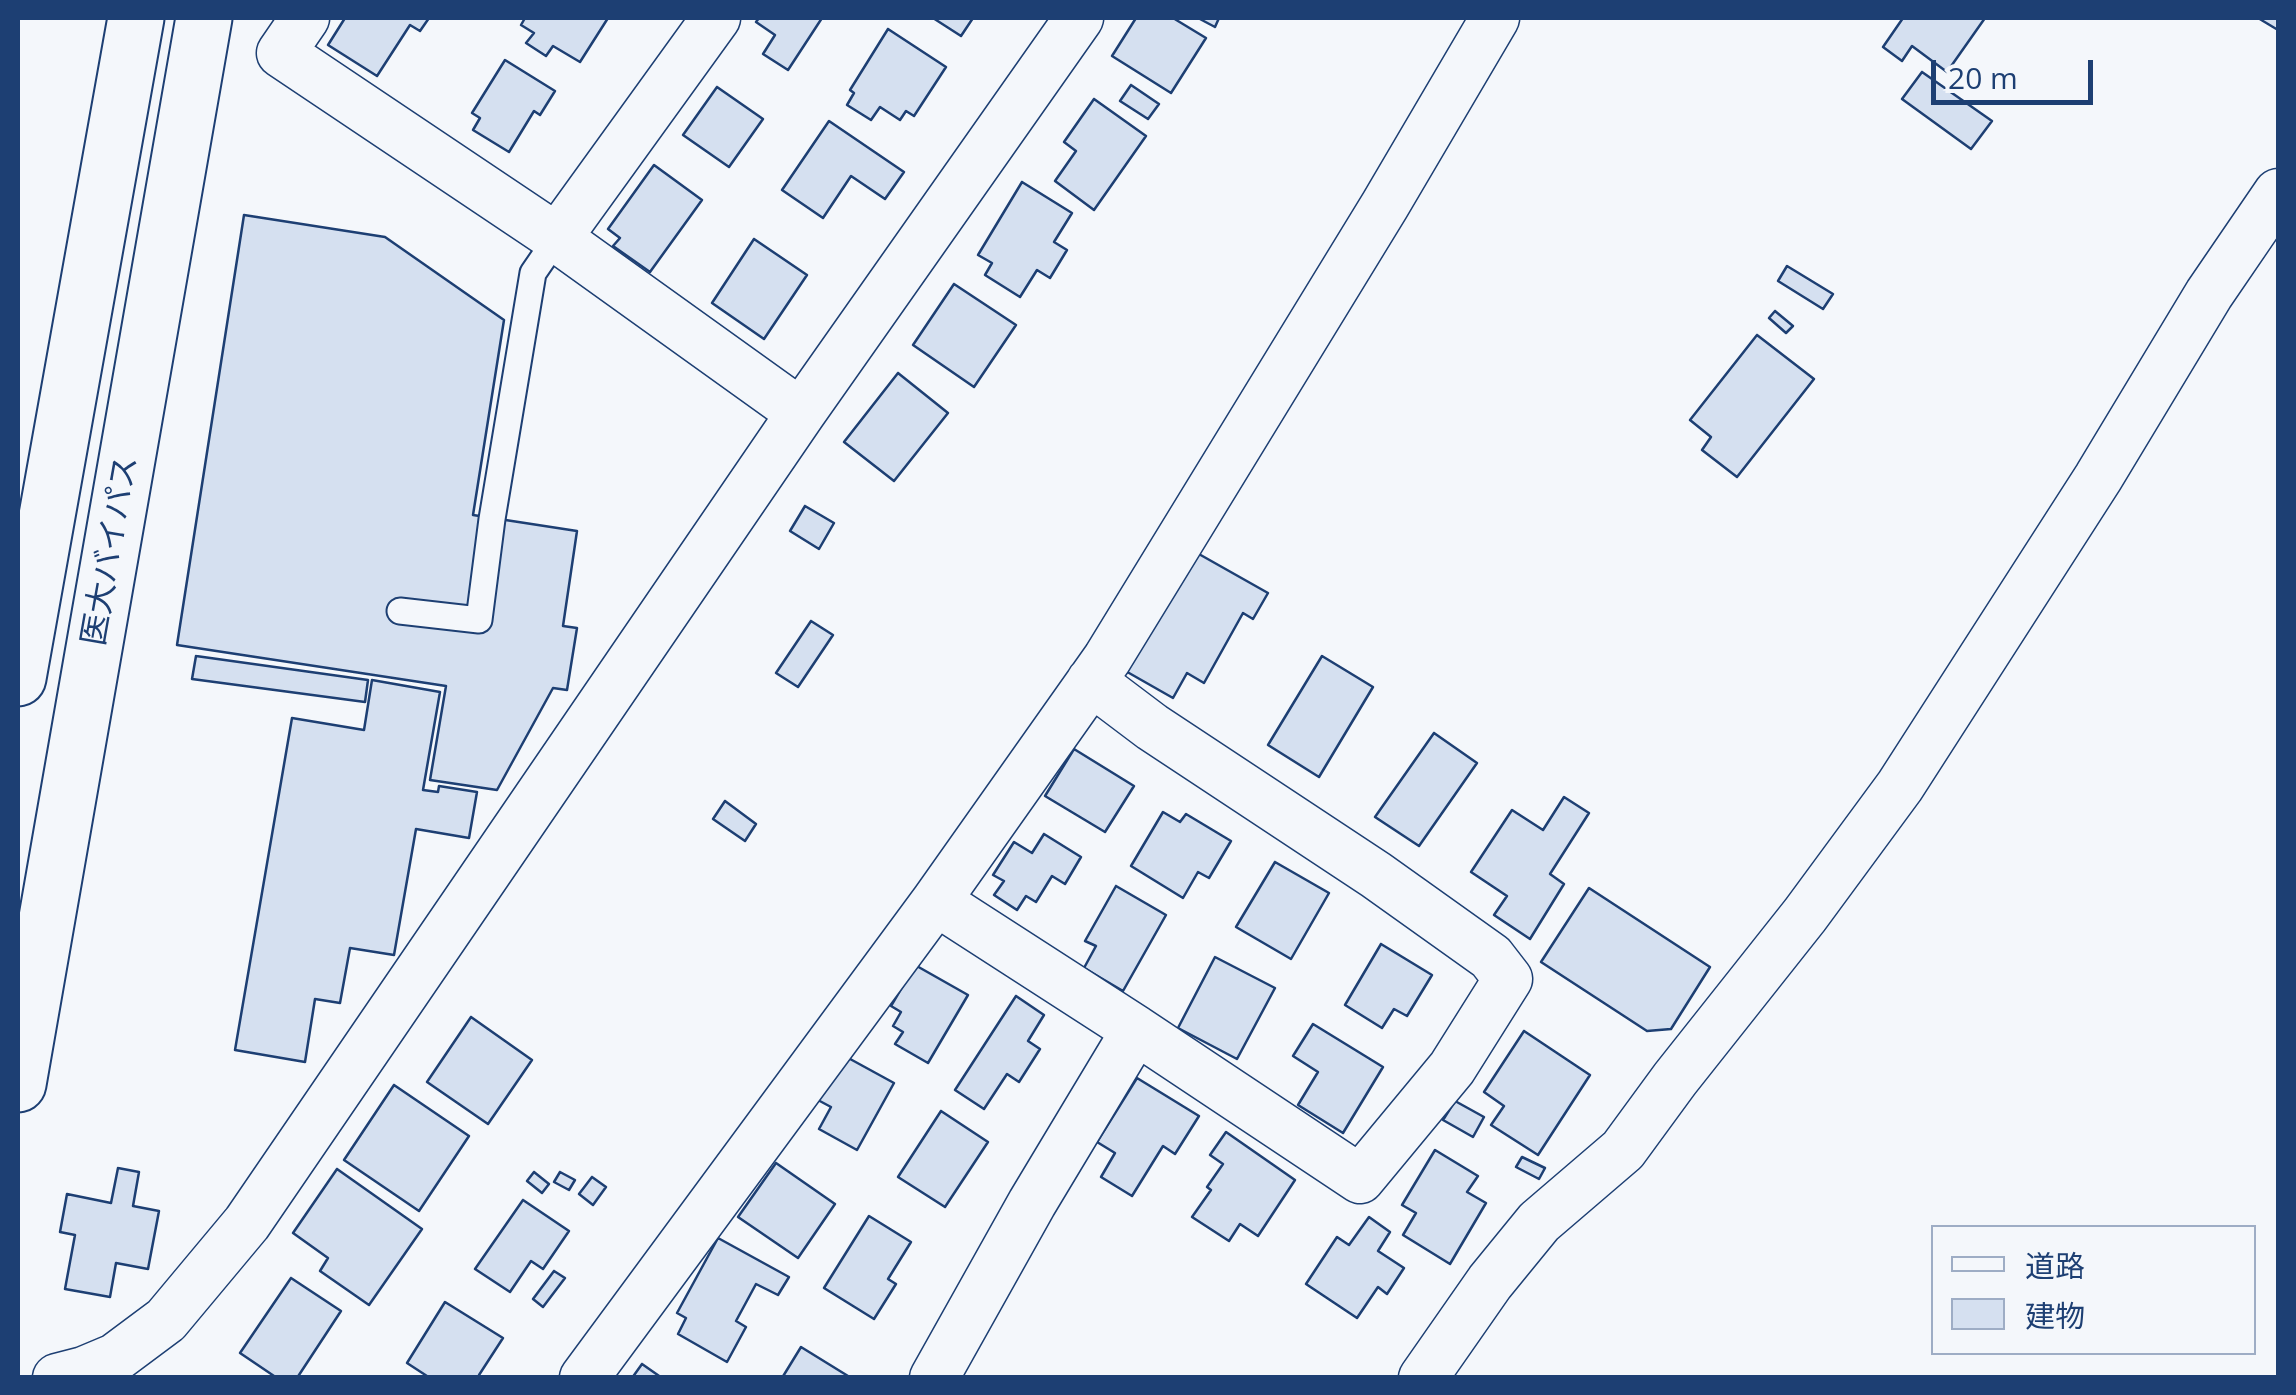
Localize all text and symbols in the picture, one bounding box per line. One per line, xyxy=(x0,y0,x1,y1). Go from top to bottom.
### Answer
scale bar xyxy=(1936,40,2098,102)
text: 20 m xyxy=(1948,57,2018,98)
street label: 医大バイパス xyxy=(75,453,147,649)
legend xyxy=(1931,1225,2256,1355)
text: 道路 xyxy=(2025,1245,2085,1286)
text: 建物 xyxy=(2025,1295,2085,1336)

